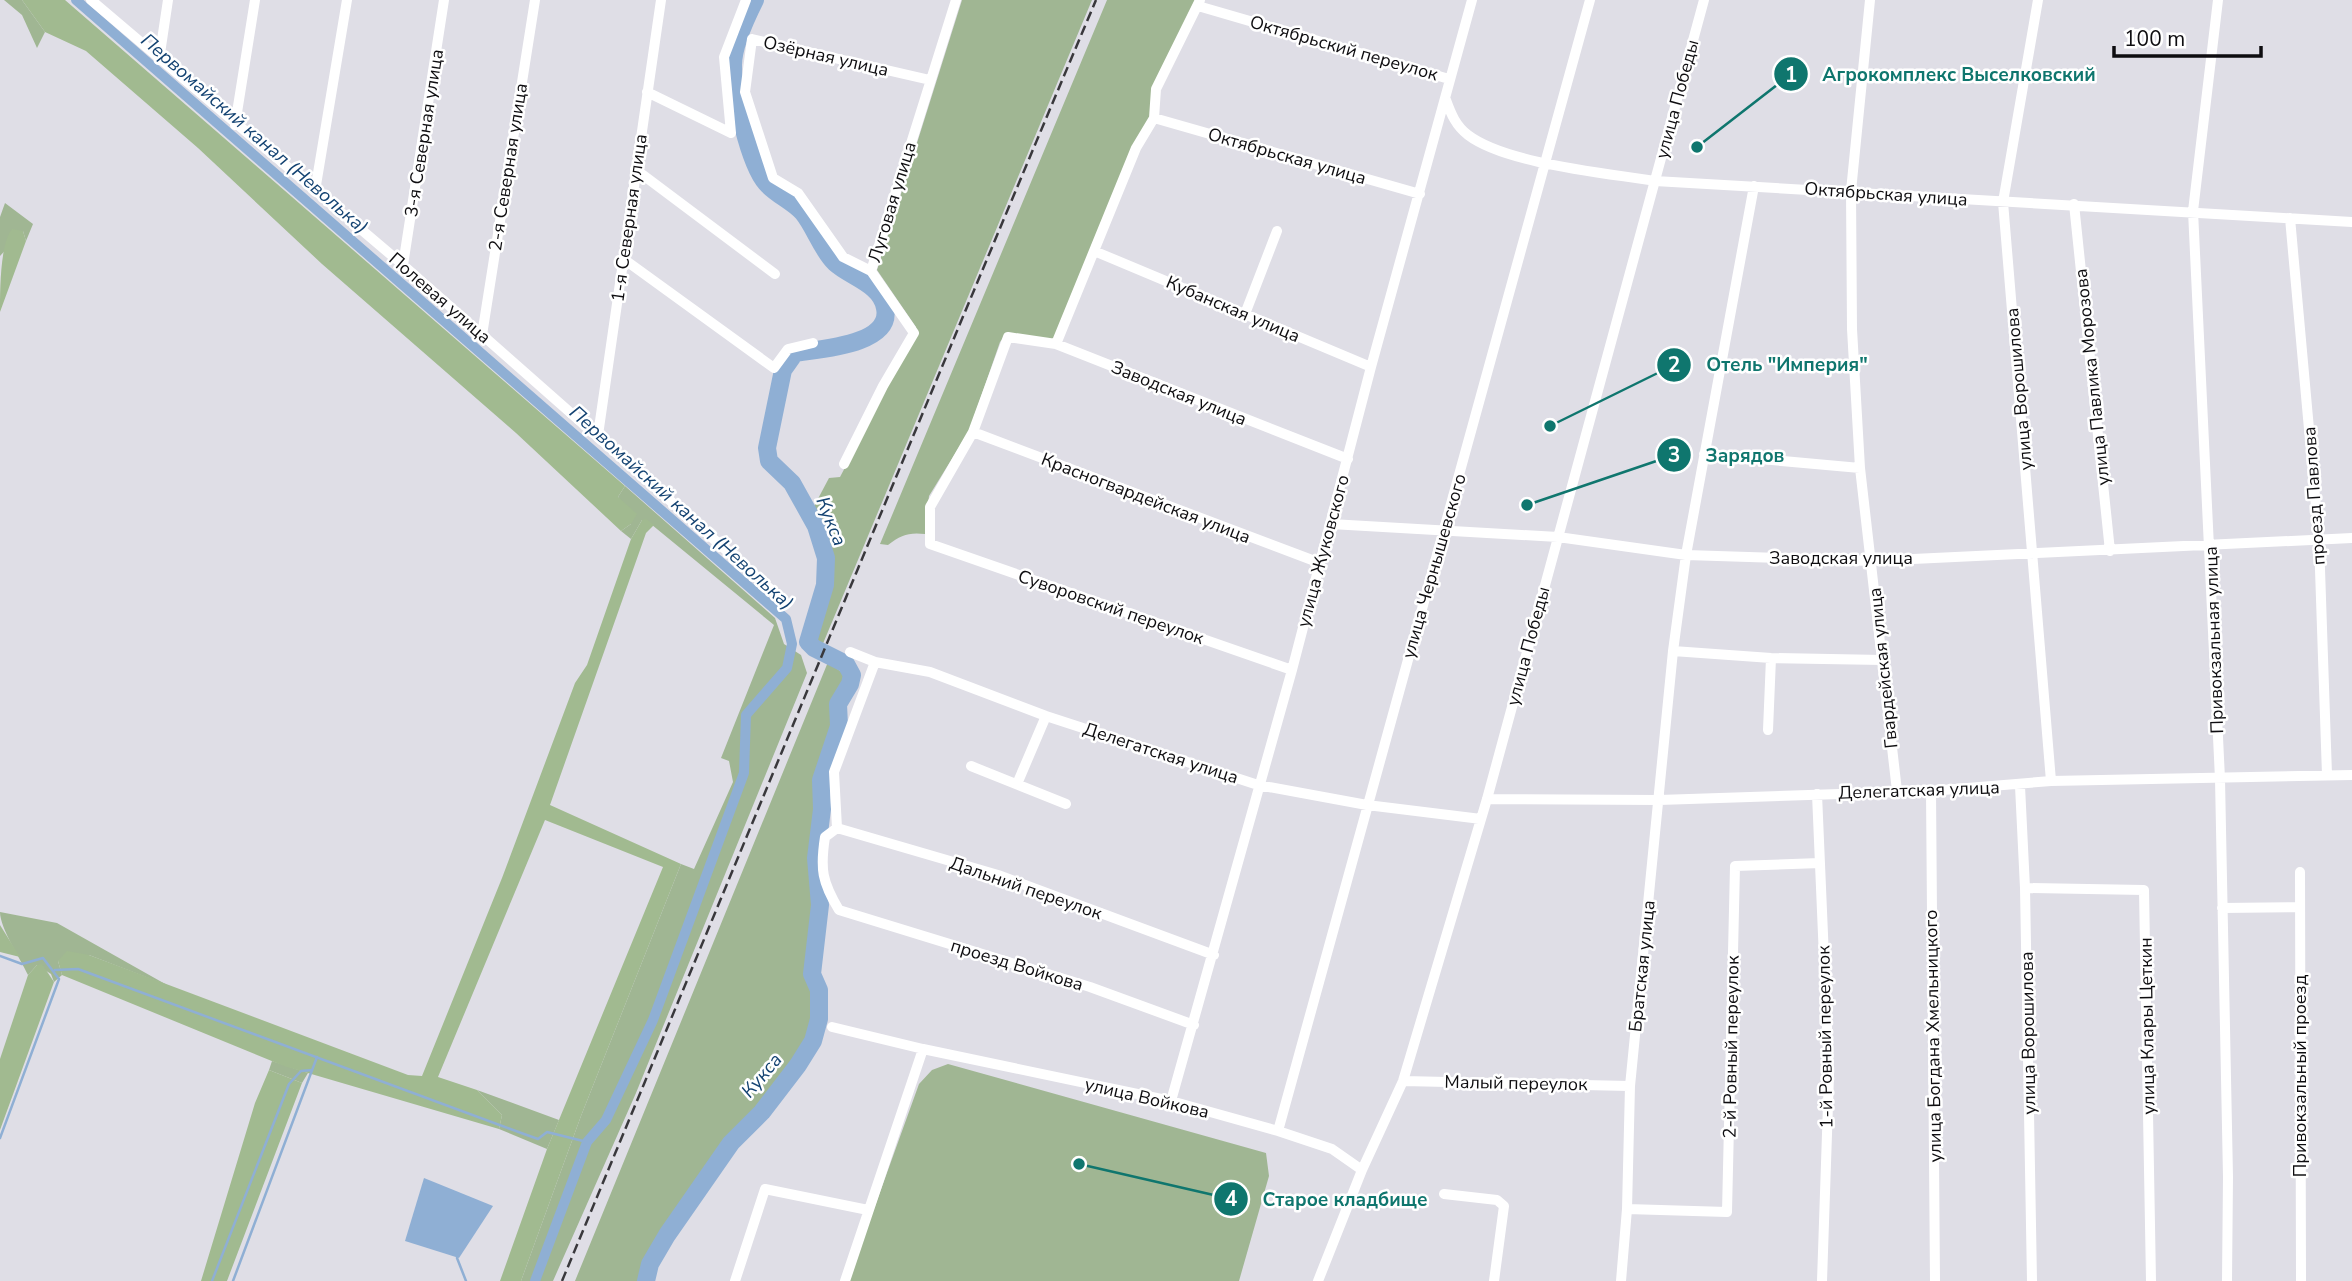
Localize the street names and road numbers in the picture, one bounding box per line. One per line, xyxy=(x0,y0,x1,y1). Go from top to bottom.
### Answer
street label: Октябрьский переулок xyxy=(1247,10,1441,86)
street label: Озёрная улица xyxy=(761,30,891,82)
street label: улица Победы xyxy=(1650,37,1704,161)
street label: 3-я Северная улица xyxy=(399,47,449,219)
street label: 2-я Северная улица xyxy=(483,81,533,253)
street label: Октябрьская улица xyxy=(1205,122,1369,190)
street label: 1-я Северная улица xyxy=(605,132,653,304)
street label: Луговая улица xyxy=(862,139,922,265)
street label: Октябрьская улица xyxy=(1804,176,1968,212)
street label: Полевая улица xyxy=(384,247,496,349)
street label: улица Павлика Морозова xyxy=(2069,267,2115,487)
street label: Кубанская улица xyxy=(1162,270,1304,348)
street label: улица Ворошилова xyxy=(2000,307,2038,471)
street label: Заводская улица xyxy=(1108,355,1250,431)
street label: проезд Павлова xyxy=(2297,426,2331,566)
street label: Красногвардейская улица xyxy=(1038,447,1254,549)
street label: улица Чернышевского xyxy=(1396,471,1472,661)
street label: улица Жуковского xyxy=(1291,472,1355,630)
street label: Заводская улица xyxy=(1769,546,1913,570)
street label: Привокзальная улица xyxy=(2199,546,2229,734)
street label: Суворовский переулок xyxy=(1015,564,1208,650)
street label: улица Победы xyxy=(1501,584,1555,708)
street label: Гвардейская улица xyxy=(1863,586,1903,750)
street label: Делегатская улица xyxy=(1080,717,1242,789)
street label: Делегатская улица xyxy=(1838,775,2000,805)
street label: Дальний переулок xyxy=(947,851,1106,925)
street label: Братская улица xyxy=(1623,899,1661,1033)
street label: улица Богдана Хмельницкого xyxy=(1919,909,1947,1163)
street label: проезд Войкова xyxy=(948,933,1086,997)
street label: улица Клары Цеткин xyxy=(2133,937,2161,1115)
street label: 1-й Ровный переулок xyxy=(1811,945,1839,1129)
street label: улица Ворошилова xyxy=(2015,951,2041,1115)
street label: 2-й Ровный переулок xyxy=(1717,955,1745,1139)
street label: Привокзальный проезд xyxy=(2288,974,2312,1177)
street label: Малый переулок xyxy=(1444,1070,1588,1096)
street label: улица Войкова xyxy=(1082,1072,1212,1124)

